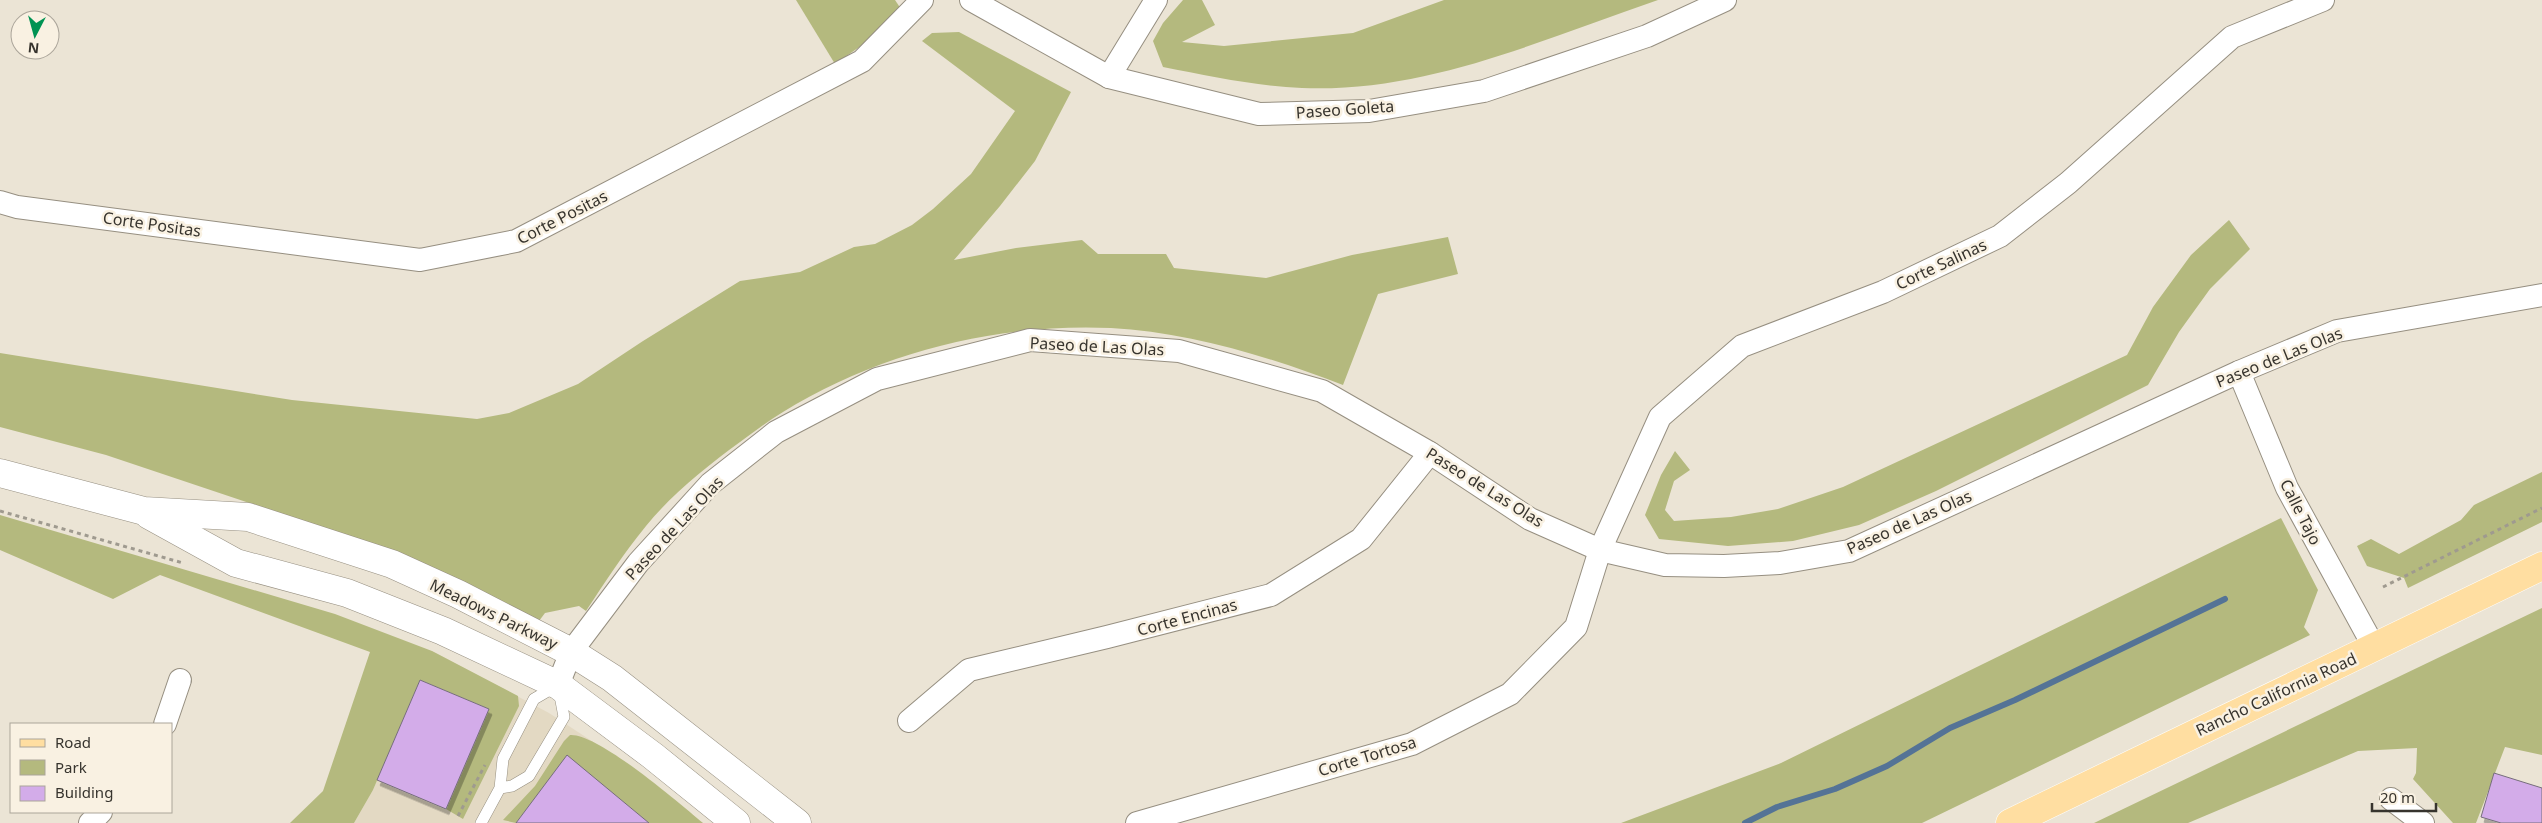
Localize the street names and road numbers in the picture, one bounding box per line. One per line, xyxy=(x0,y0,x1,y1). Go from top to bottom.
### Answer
street label: Paseo Goleta xyxy=(1295,95,1395,123)
street label: Corte Positas xyxy=(513,185,611,249)
street label: Corte Positas xyxy=(101,206,203,242)
street label: Corte Salinas xyxy=(1892,233,1990,295)
street label: Paseo de Las Olas xyxy=(2212,322,2346,392)
street label: Paseo de Las Olas xyxy=(1029,331,1165,361)
street label: Paseo de Las Olas xyxy=(1422,442,1548,532)
street label: Paseo de Las Olas xyxy=(620,471,728,585)
street label: Calle Tajo xyxy=(2275,475,2327,549)
street label: Paseo de Las Olas xyxy=(1843,485,1975,559)
street label: Meadows Parkway xyxy=(426,574,562,655)
street label: Corte Encinas xyxy=(1135,593,1239,641)
street label: Rancho California Road xyxy=(2192,647,2360,741)
street label: Corte Tortosa xyxy=(1315,731,1419,781)

